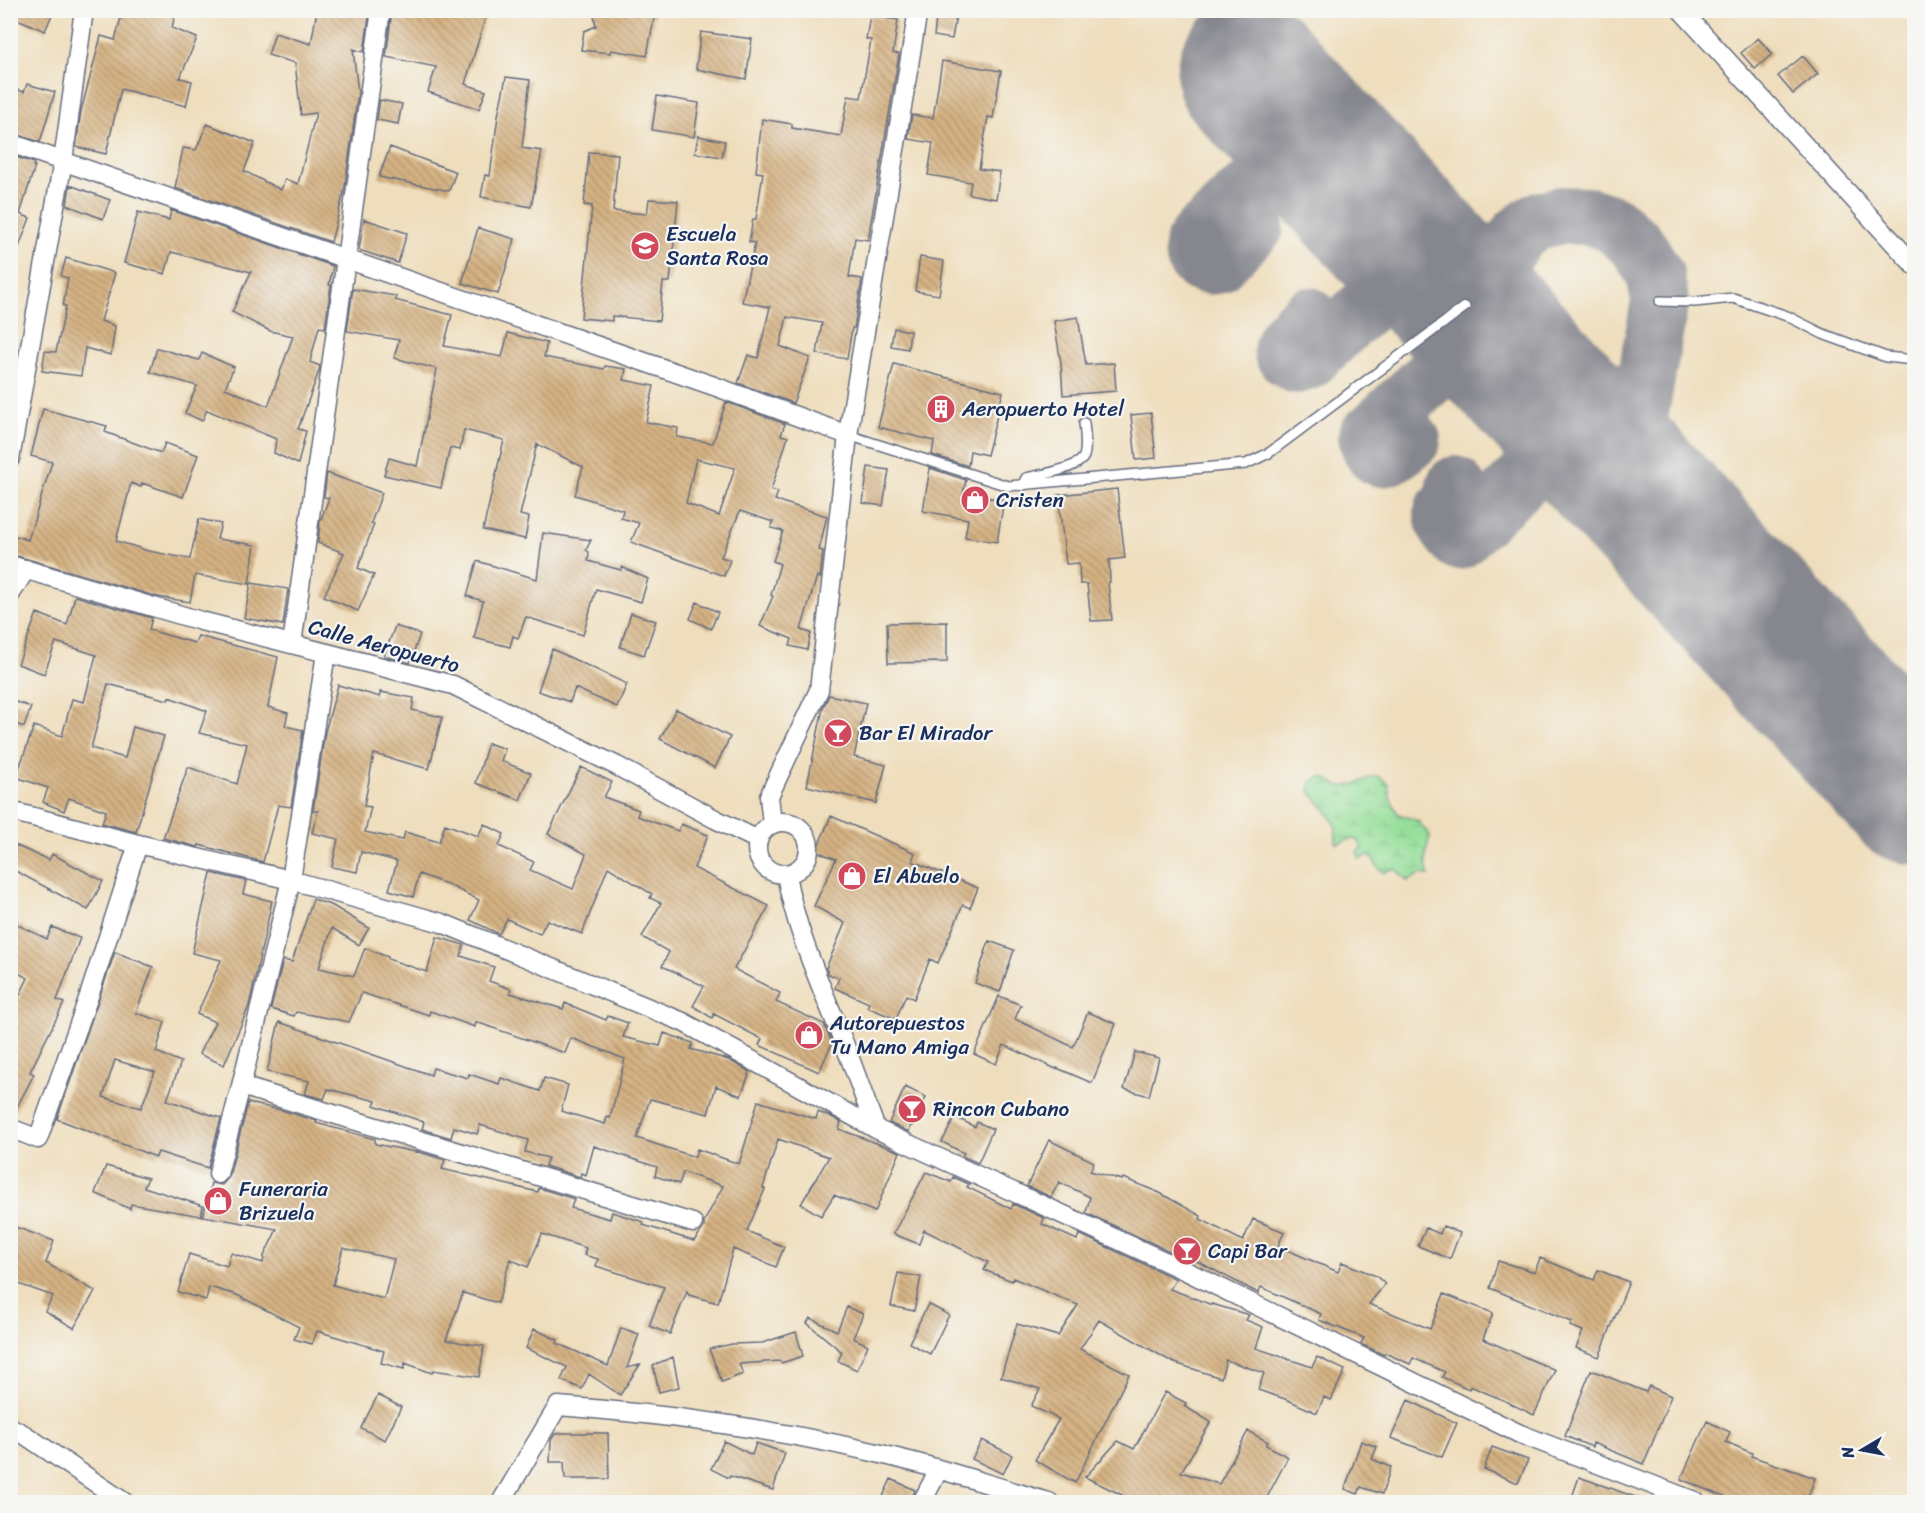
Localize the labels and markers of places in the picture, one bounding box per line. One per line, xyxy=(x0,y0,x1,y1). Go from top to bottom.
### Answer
place label: Escuela Santa Rosa xyxy=(666,215,769,277)
school or university icon: Escuela Santa Rosa xyxy=(629,230,661,262)
place label: Aeropuerto Hotel xyxy=(961,390,1125,428)
building icon: Aeropuerto Hotel xyxy=(925,393,957,425)
place label: Cristen xyxy=(996,481,1064,519)
shop icon: Cristen xyxy=(959,484,991,516)
place label: Bar El Mirador xyxy=(859,714,994,752)
bar icon: Bar El Mirador xyxy=(822,717,854,749)
place label: El Abuelo xyxy=(873,857,959,895)
shop icon: El Abuelo xyxy=(836,860,868,892)
place label: Autorepuestos Tu Mano Amiga xyxy=(829,1004,969,1066)
shop icon: Autorepuestos Tu Mano Amiga xyxy=(793,1019,825,1051)
place label: Rincon Cubano xyxy=(933,1090,1070,1128)
bar icon: Rincon Cubano xyxy=(896,1093,928,1125)
place label: Funeraria Brizuela xyxy=(239,1170,328,1232)
shop icon: Funeraria Brizuela xyxy=(202,1185,234,1217)
place label: Capi Bar xyxy=(1208,1232,1288,1270)
bar icon: Capi Bar xyxy=(1171,1235,1203,1267)

